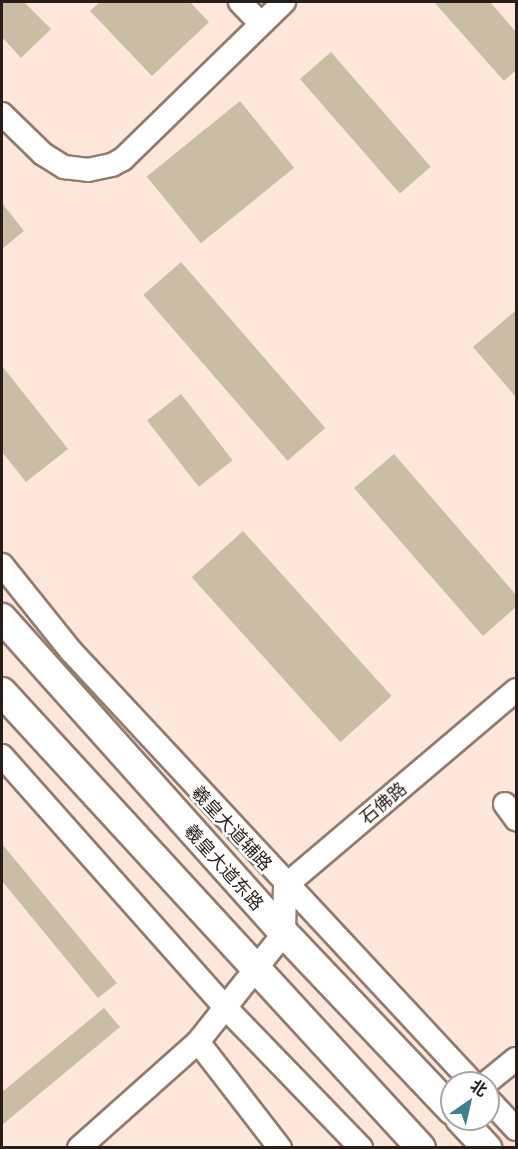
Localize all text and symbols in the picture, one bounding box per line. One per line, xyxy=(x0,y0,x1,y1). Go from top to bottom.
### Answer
street label: 石佛路 xyxy=(355,777,411,829)
street label: 羲皇大道辅路 xyxy=(187,781,277,875)
street label: 羲皇大道东路 xyxy=(180,820,268,914)
north arrow xyxy=(440,1071,500,1131)
text: 北 xyxy=(466,1074,492,1101)

